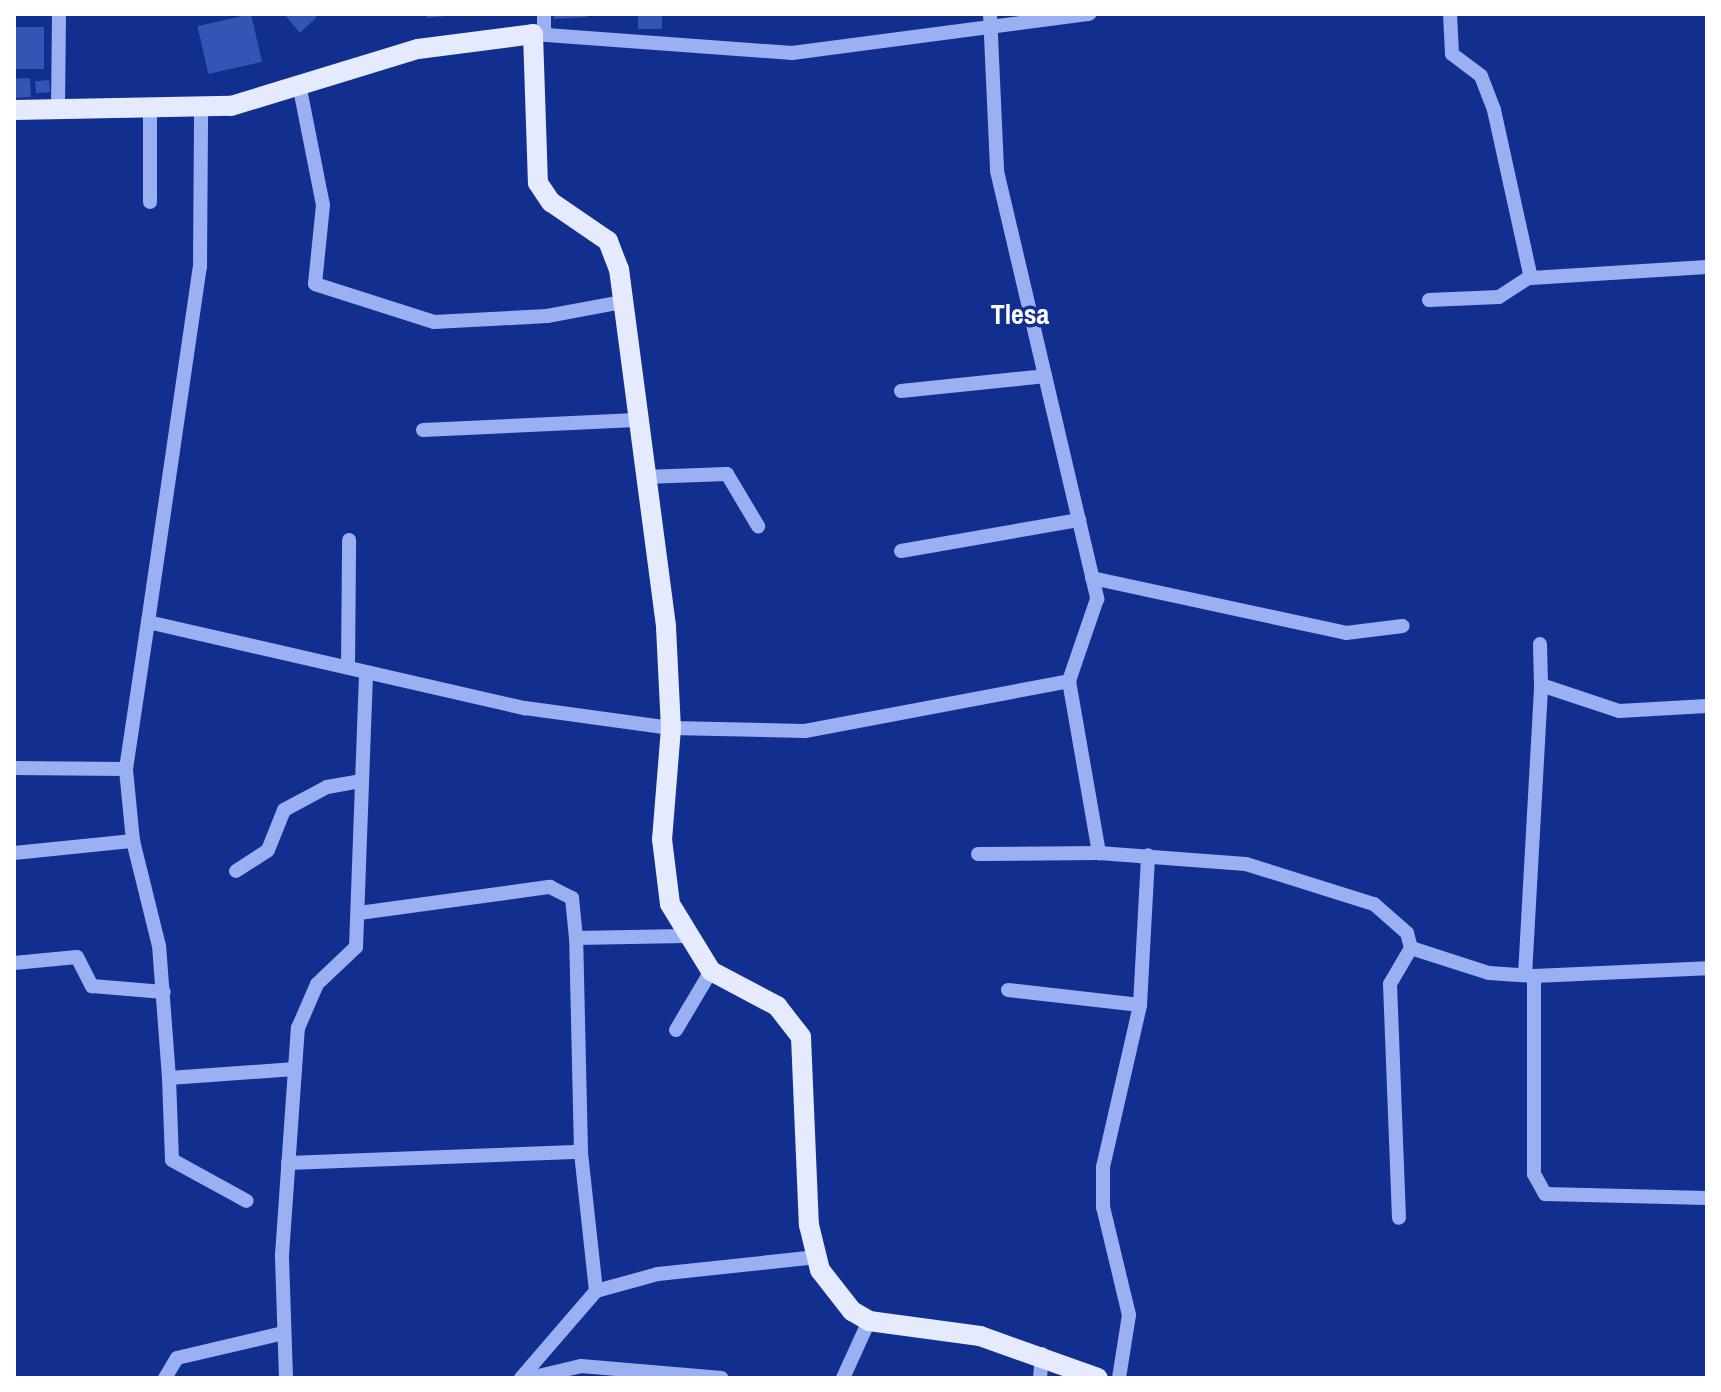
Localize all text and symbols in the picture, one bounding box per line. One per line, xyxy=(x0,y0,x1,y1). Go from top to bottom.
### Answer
district label: Tlesa xyxy=(991,297,1049,331)

